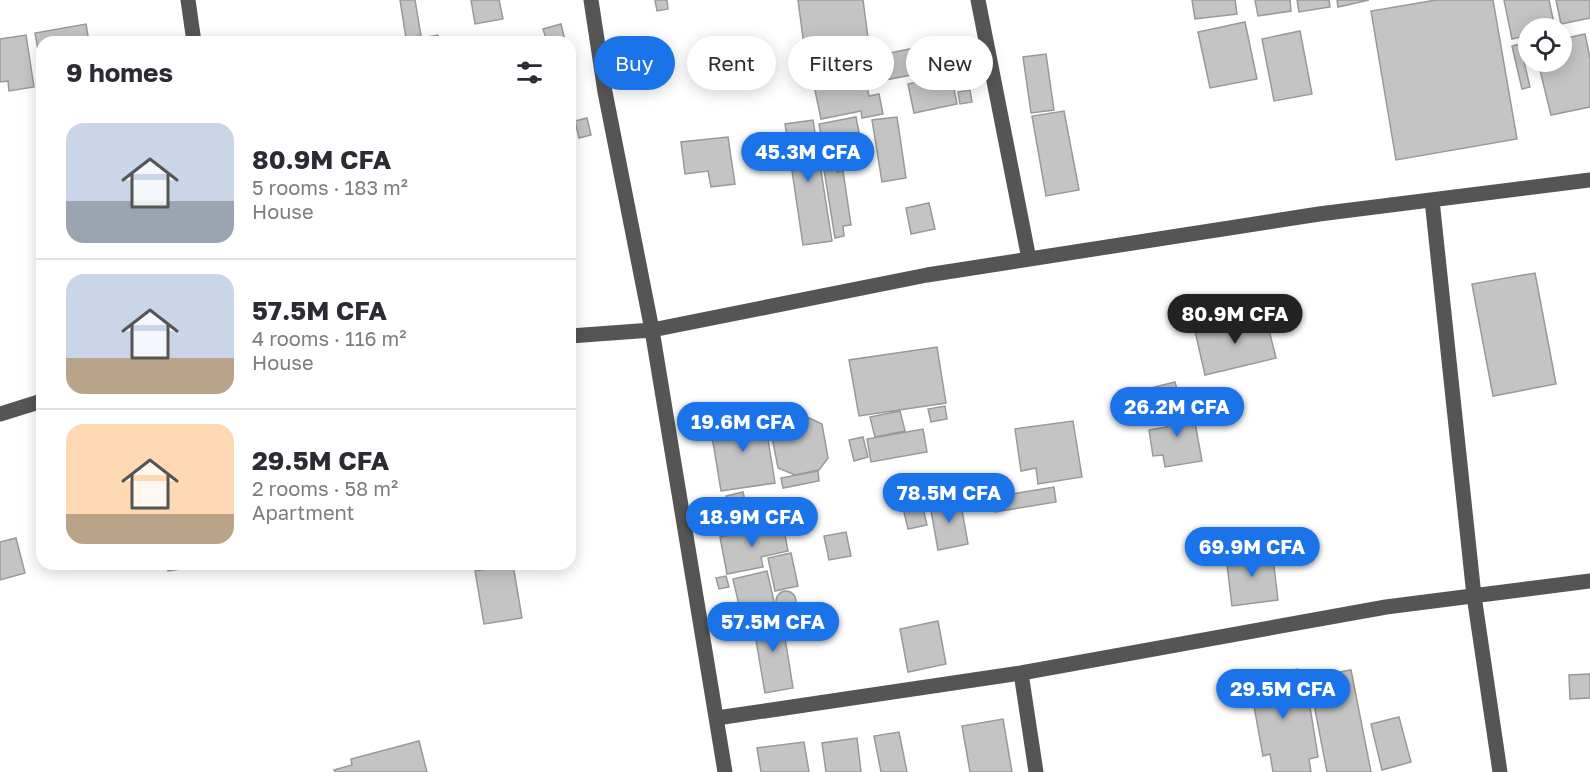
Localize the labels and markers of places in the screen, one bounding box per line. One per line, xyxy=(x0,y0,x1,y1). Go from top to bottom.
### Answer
pin: 45.3M CFA xyxy=(739,132,877,183)
pin: 80.9M CFA xyxy=(1166,294,1304,345)
pin: 26.2M CFA xyxy=(1108,387,1246,438)
pin: 19.6M CFA xyxy=(674,402,812,453)
pin: 78.5M CFA xyxy=(880,473,1018,524)
pin: 18.9M CFA xyxy=(683,497,821,548)
pin: 69.9M CFA xyxy=(1183,527,1321,578)
pin: 57.5M CFA xyxy=(704,602,842,653)
pin: 29.5M CFA xyxy=(1214,669,1352,720)

